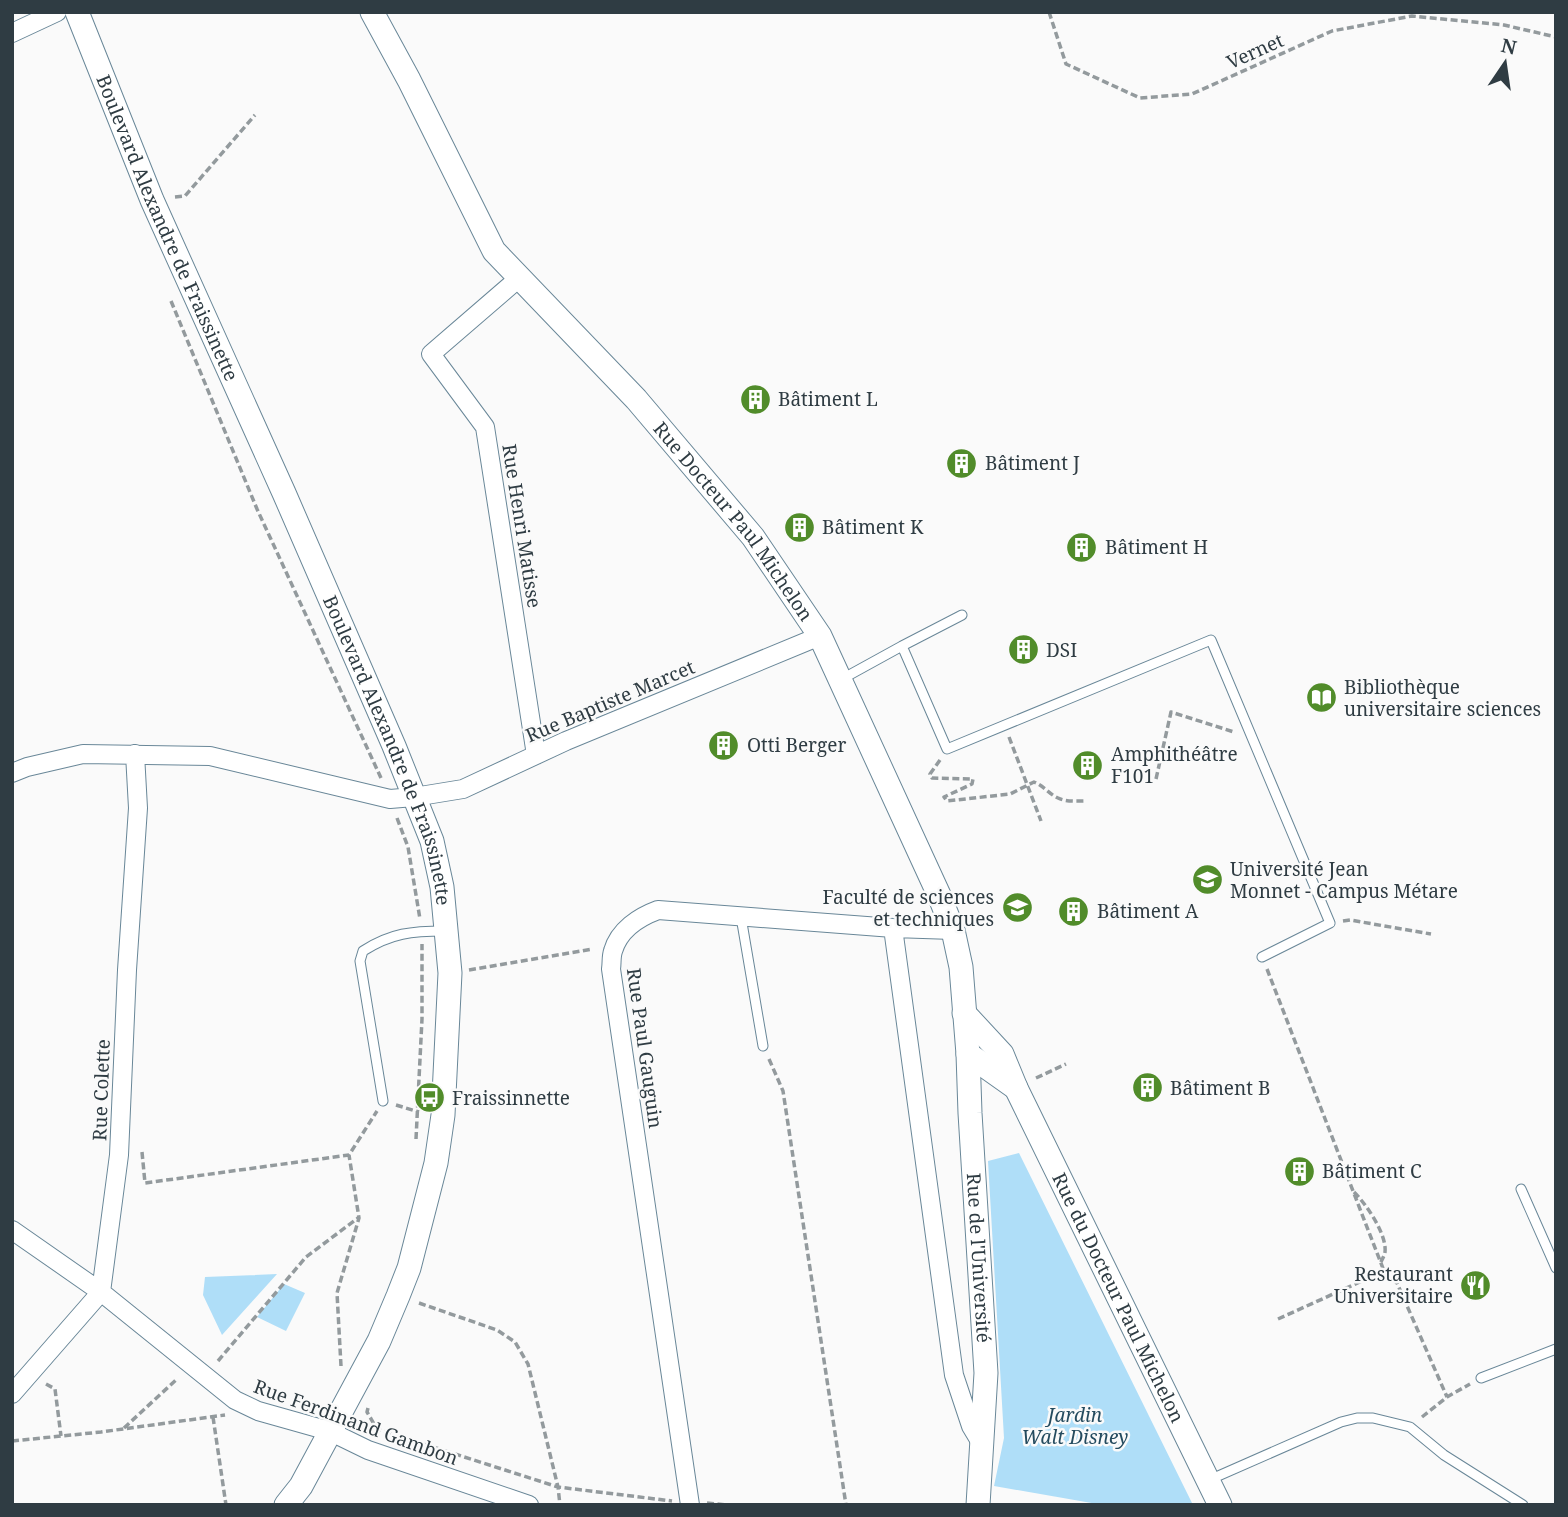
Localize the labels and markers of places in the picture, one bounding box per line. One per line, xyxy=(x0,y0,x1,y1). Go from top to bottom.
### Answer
building icon: Bâtiment L xyxy=(738,382,772,416)
place label: Bâtiment L xyxy=(778,386,878,412)
building icon: Bâtiment J xyxy=(945,446,979,480)
place label: Bâtiment J xyxy=(985,450,1080,476)
building icon: Bâtiment K xyxy=(782,510,816,544)
place label: Bâtiment K xyxy=(822,514,924,540)
building icon: Bâtiment H xyxy=(1065,530,1099,564)
place label: Bâtiment H xyxy=(1105,534,1208,560)
building icon: DSI xyxy=(1006,633,1040,667)
place label: DSI xyxy=(1046,637,1077,663)
place label: Bibliothèque universitaire sciences xyxy=(1344,674,1541,722)
library icon: Bibliothèque universitaire sciences xyxy=(1304,681,1338,715)
building icon: Otti Berger xyxy=(707,728,741,762)
place label: Otti Berger xyxy=(747,732,846,758)
place label: Amphithéâtre F101 xyxy=(1111,741,1238,789)
building icon: Amphithéâtre F101 xyxy=(1071,748,1105,782)
place label: Université Jean Monnet - Campus Métare xyxy=(1230,856,1458,904)
school or university icon: Université Jean Monnet - Campus Métare xyxy=(1190,863,1224,897)
place label: Faculté de sciences et techniques xyxy=(822,884,994,932)
school or university icon: Faculté de sciences et techniques xyxy=(1000,891,1034,925)
building icon: Bâtiment A xyxy=(1057,894,1091,928)
place label: Bâtiment A xyxy=(1097,898,1199,924)
building icon: Bâtiment B xyxy=(1130,1071,1164,1105)
place label: Bâtiment B xyxy=(1170,1075,1270,1101)
bus stop icon: Fraissinnette xyxy=(412,1081,446,1115)
place label: Fraissinnette xyxy=(452,1085,570,1111)
building icon: Bâtiment C xyxy=(1282,1154,1316,1188)
place label: Bâtiment C xyxy=(1322,1158,1422,1184)
place label: Restaurant Universitaire xyxy=(1334,1261,1453,1309)
restaurant icon: Restaurant Universitaire xyxy=(1459,1268,1493,1302)

